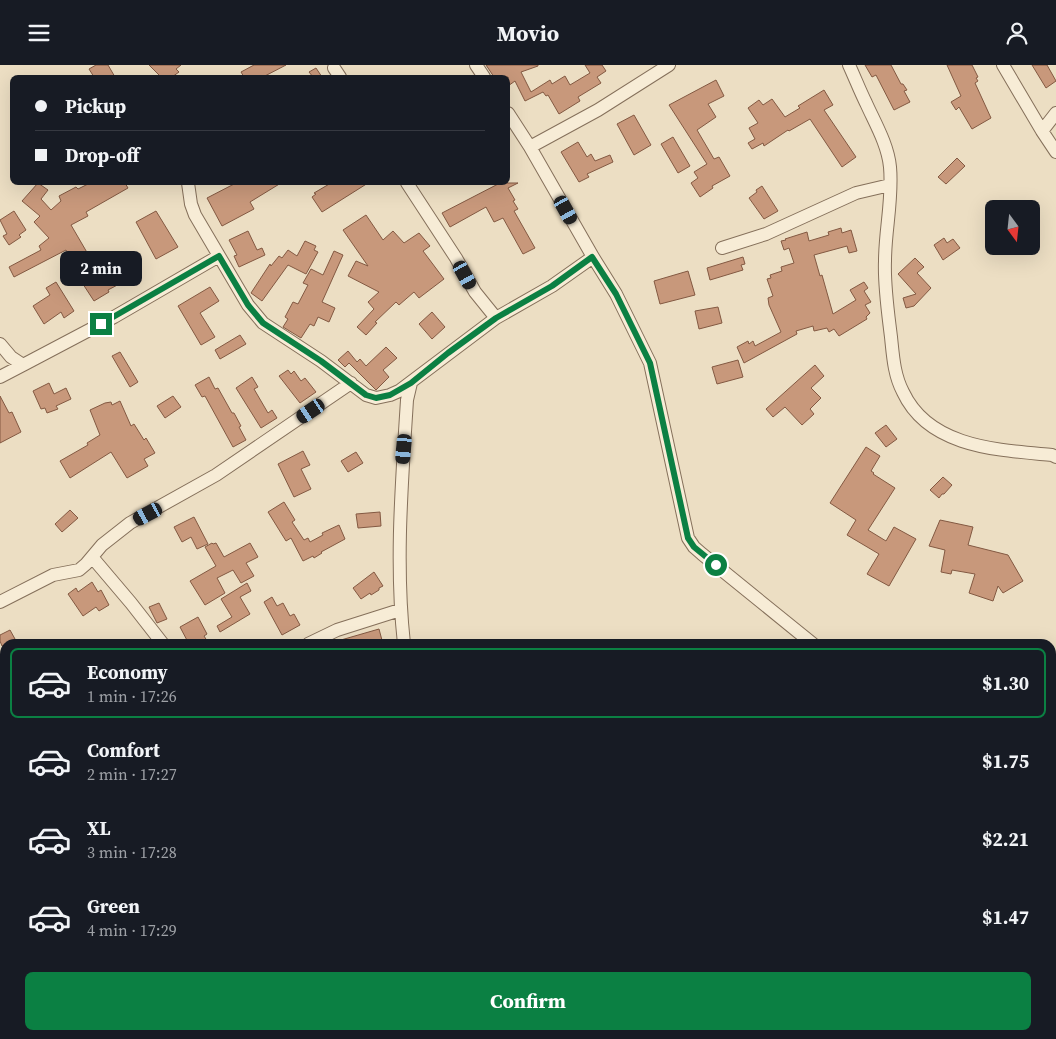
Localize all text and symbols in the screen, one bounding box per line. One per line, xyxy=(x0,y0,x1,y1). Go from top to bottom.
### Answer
text: Movio xyxy=(497,18,559,48)
icon: menu xyxy=(25,19,53,47)
icon: person xyxy=(1003,19,1031,47)
text: Pickup xyxy=(65,93,126,119)
text: Drop-off xyxy=(65,142,139,168)
car xyxy=(552,193,579,227)
north arrow xyxy=(985,200,1040,255)
map controls xyxy=(985,200,1040,255)
callout: 2 min xyxy=(60,251,142,287)
text: 2 min xyxy=(80,257,122,279)
car xyxy=(451,258,478,292)
route end xyxy=(90,313,112,335)
car xyxy=(294,396,327,426)
car xyxy=(395,433,412,465)
car xyxy=(131,500,164,528)
route start xyxy=(705,554,727,576)
text: Economy xyxy=(87,659,168,685)
icon: car xyxy=(27,661,72,706)
text: $1.30 xyxy=(982,670,1029,696)
text: 1 min · 17:26 xyxy=(87,685,177,707)
text: Comfort xyxy=(87,737,160,763)
icon: car xyxy=(27,739,72,784)
text: $1.75 xyxy=(982,748,1029,774)
text: 2 min · 17:27 xyxy=(87,763,177,785)
text: XL xyxy=(87,815,110,841)
icon: car xyxy=(27,817,72,862)
text: $2.21 xyxy=(982,826,1029,852)
text: 3 min · 17:28 xyxy=(87,841,177,863)
text: Green xyxy=(87,893,140,919)
icon: car xyxy=(27,895,72,940)
text: $1.47 xyxy=(982,904,1029,930)
text: 4 min · 17:29 xyxy=(87,919,177,941)
button: Confirm xyxy=(25,972,1031,1030)

